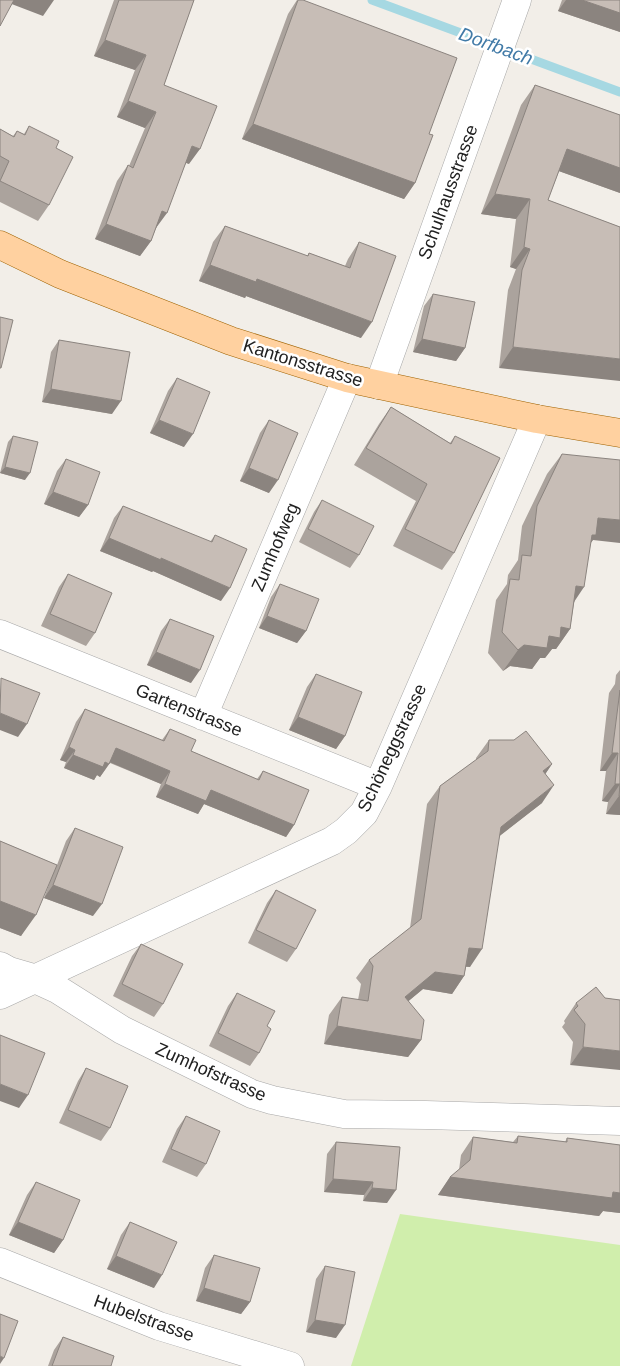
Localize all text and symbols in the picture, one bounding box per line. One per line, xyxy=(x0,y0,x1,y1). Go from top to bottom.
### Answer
water label: Dorfbach xyxy=(456,23,536,69)
street label: Schulhausstrasse xyxy=(414,122,482,262)
street label: Kantonsstrasse xyxy=(241,335,365,391)
street label: Zumhofweg xyxy=(247,500,303,594)
street label: Gartenstrasse xyxy=(133,680,245,740)
street label: Schöneggstrasse xyxy=(354,681,430,815)
street label: Zumhofstrasse xyxy=(153,1039,269,1105)
street label: Hubelstrasse xyxy=(91,1291,197,1345)

